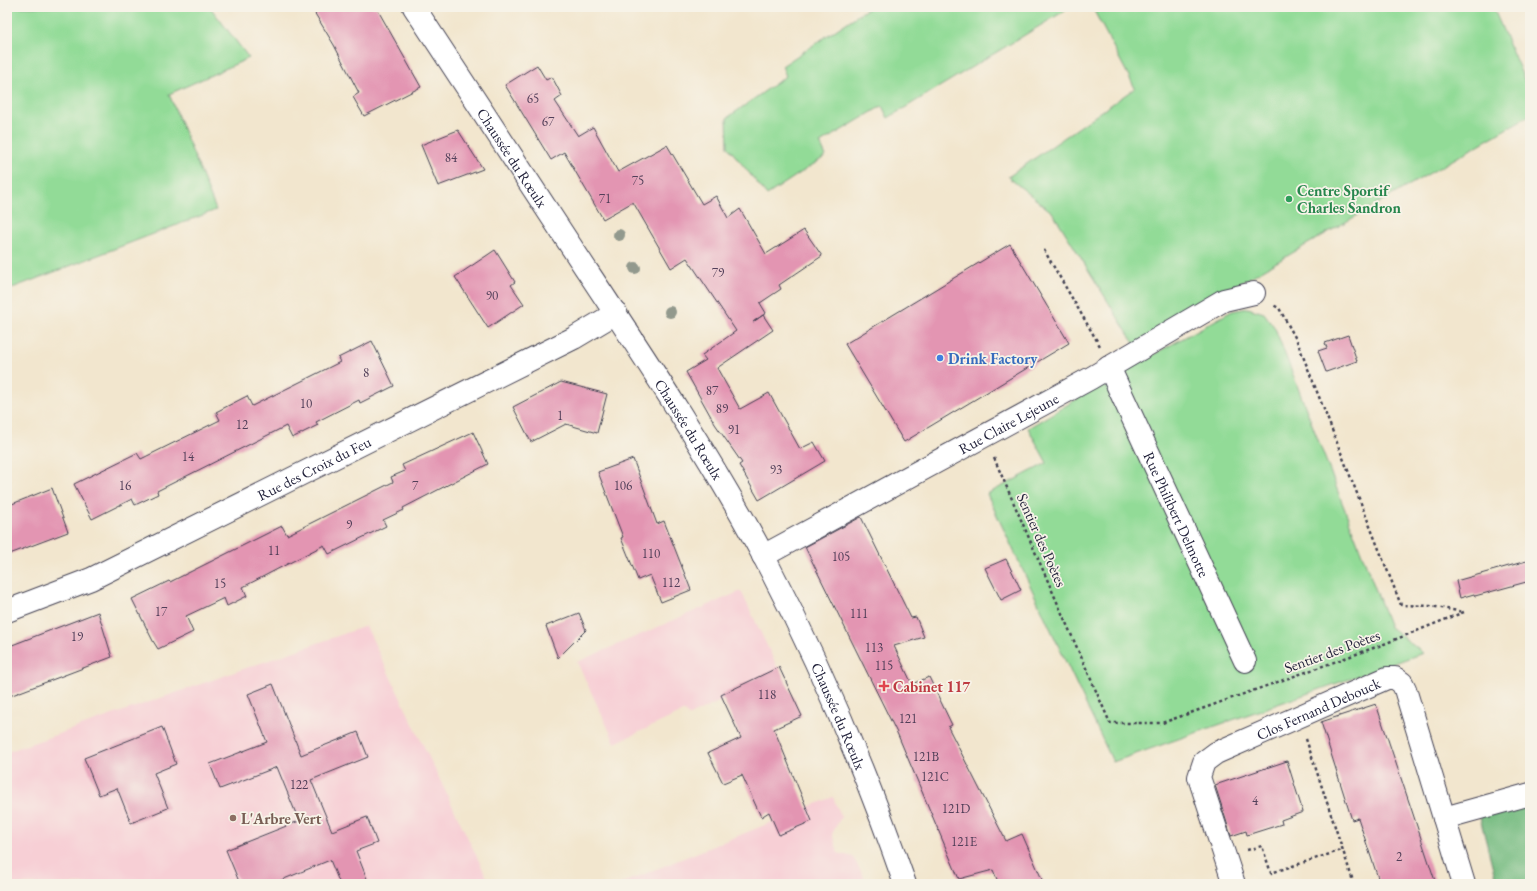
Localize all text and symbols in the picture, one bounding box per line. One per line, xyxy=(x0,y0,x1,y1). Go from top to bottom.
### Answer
house number: 65 xyxy=(527,90,539,107)
street label: Chaussée du Rœulx xyxy=(473,104,553,211)
house number: 67 xyxy=(542,113,555,130)
house number: 84 xyxy=(445,149,458,166)
house number: 75 xyxy=(632,172,644,189)
place label: Centre Sportif Charles Sandron xyxy=(1297,181,1401,217)
house number: 71 xyxy=(599,190,611,207)
marker: Centre Sportif Charles Sandron xyxy=(1284,194,1294,204)
house number: 79 xyxy=(712,264,725,281)
house number: 90 xyxy=(486,287,498,304)
place label: Drink Factory xyxy=(948,349,1038,368)
marker: Drink Factory xyxy=(935,353,945,363)
house number: 8 xyxy=(363,364,369,381)
street label: Chaussée du Rœulx xyxy=(651,375,728,483)
house number: 87 xyxy=(706,382,719,399)
street label: Rue Claire Lejeune xyxy=(955,388,1062,458)
house number: 10 xyxy=(300,395,312,412)
house number: 89 xyxy=(716,400,729,417)
house number: 1 xyxy=(557,407,563,424)
house number: 12 xyxy=(236,416,249,433)
house number: 91 xyxy=(728,421,740,438)
street label: Rue des Croix du Feu xyxy=(254,431,374,504)
house number: 14 xyxy=(182,448,195,465)
street label: Rue Philibert Delmotte xyxy=(1140,448,1214,580)
house number: 93 xyxy=(770,461,782,478)
house number: 16 xyxy=(119,477,131,494)
house number: 7 xyxy=(412,477,419,494)
house number: 106 xyxy=(614,477,632,494)
street label: Sentier des Poètes xyxy=(1013,490,1071,590)
house number: 9 xyxy=(346,516,353,533)
house number: 11 xyxy=(268,542,280,559)
house number: 110 xyxy=(642,545,660,562)
house number: 105 xyxy=(832,548,850,565)
house number: 112 xyxy=(662,574,681,591)
house number: 15 xyxy=(214,575,226,592)
house number: 17 xyxy=(155,603,168,620)
house number: 111 xyxy=(850,605,868,622)
street label: Sentier des Poètes xyxy=(1282,625,1383,677)
house number: 19 xyxy=(71,628,84,645)
house number: 113 xyxy=(865,639,883,656)
house number: 115 xyxy=(875,657,893,674)
street label: Chaussée du Rœulx xyxy=(808,659,871,773)
street label: Clos Fernand Debouck xyxy=(1253,672,1384,744)
place label: Cabinet 117 xyxy=(893,677,970,696)
marker: Cabinet 117 xyxy=(878,680,890,692)
house number: 118 xyxy=(758,686,776,703)
house number: 121 xyxy=(899,710,917,727)
house number: 121B xyxy=(913,748,940,765)
house number: 121C xyxy=(921,768,949,785)
house number: 122 xyxy=(290,776,309,793)
house number: 4 xyxy=(1252,792,1259,809)
house number: 121D xyxy=(942,800,970,817)
place label: L'Arbre Vert xyxy=(241,809,322,828)
marker: L'Arbre Vert xyxy=(228,813,238,823)
house number: 121E xyxy=(951,833,977,850)
house number: 2 xyxy=(1396,848,1403,865)

